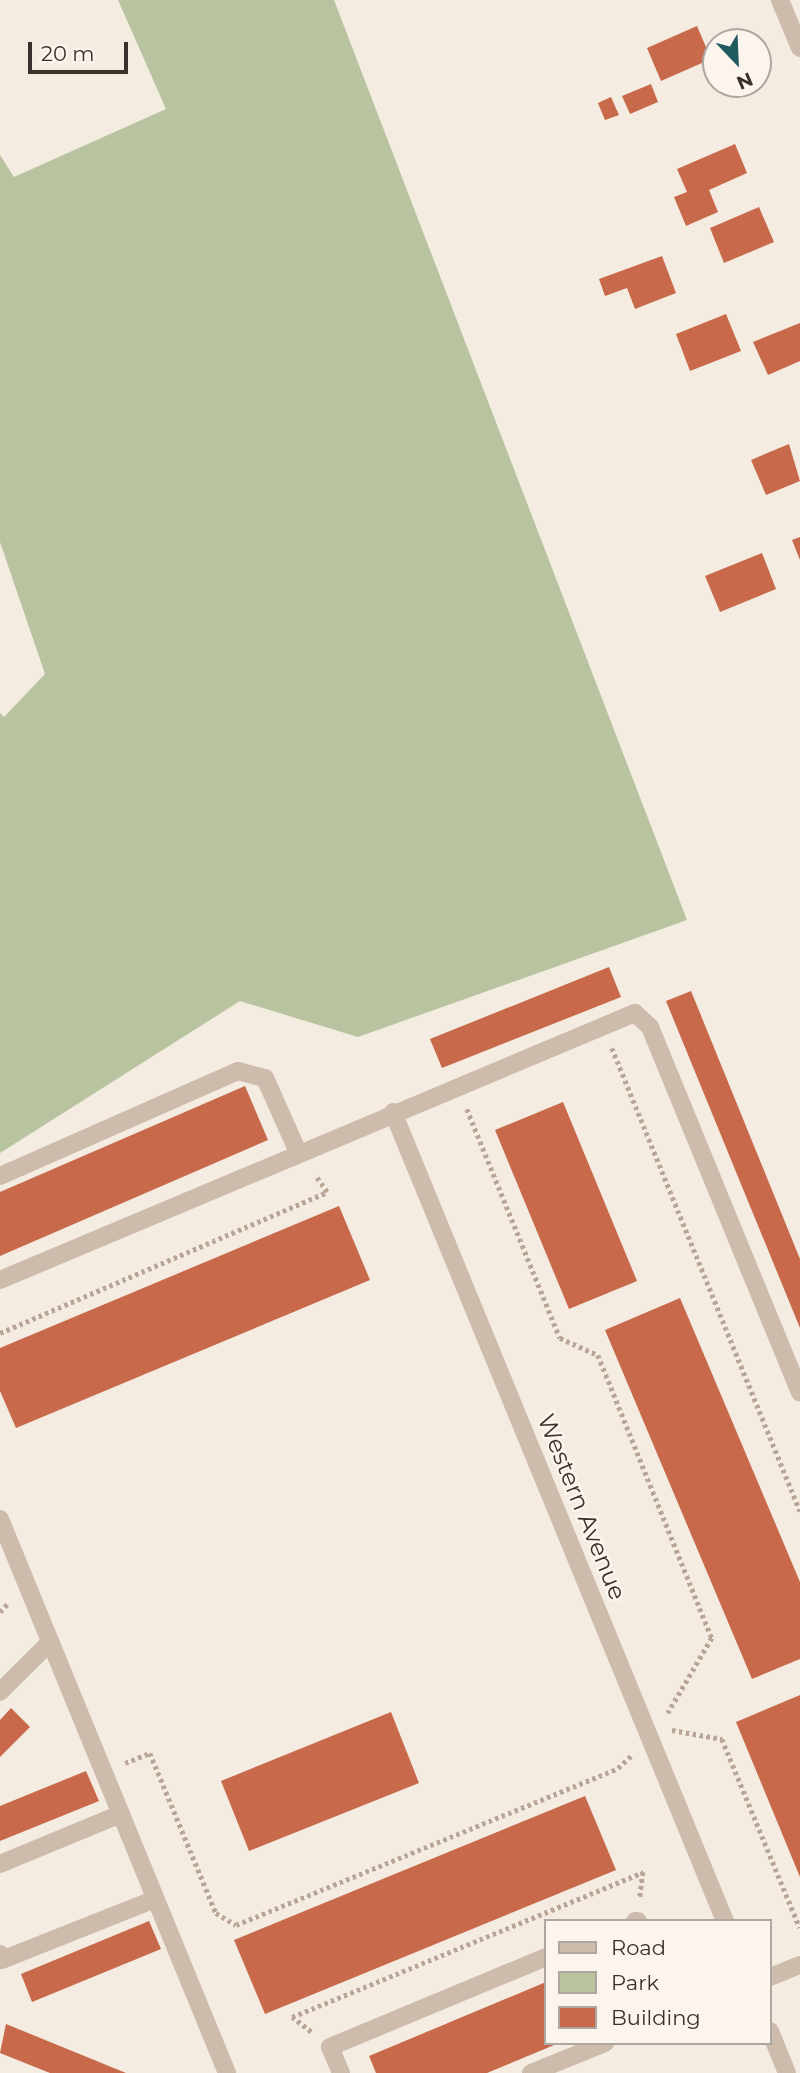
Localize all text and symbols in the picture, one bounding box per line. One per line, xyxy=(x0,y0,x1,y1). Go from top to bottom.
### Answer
scale bar xyxy=(32,28,131,72)
north arrow xyxy=(702,28,772,98)
text: 20 m xyxy=(41,41,95,66)
text: N xyxy=(733,67,756,95)
street label: Western Avenue xyxy=(532,1410,632,1604)
legend xyxy=(544,1919,772,2045)
text: Road xyxy=(611,1935,666,1960)
text: Park xyxy=(611,1970,659,1995)
text: Building xyxy=(611,2005,701,2030)

